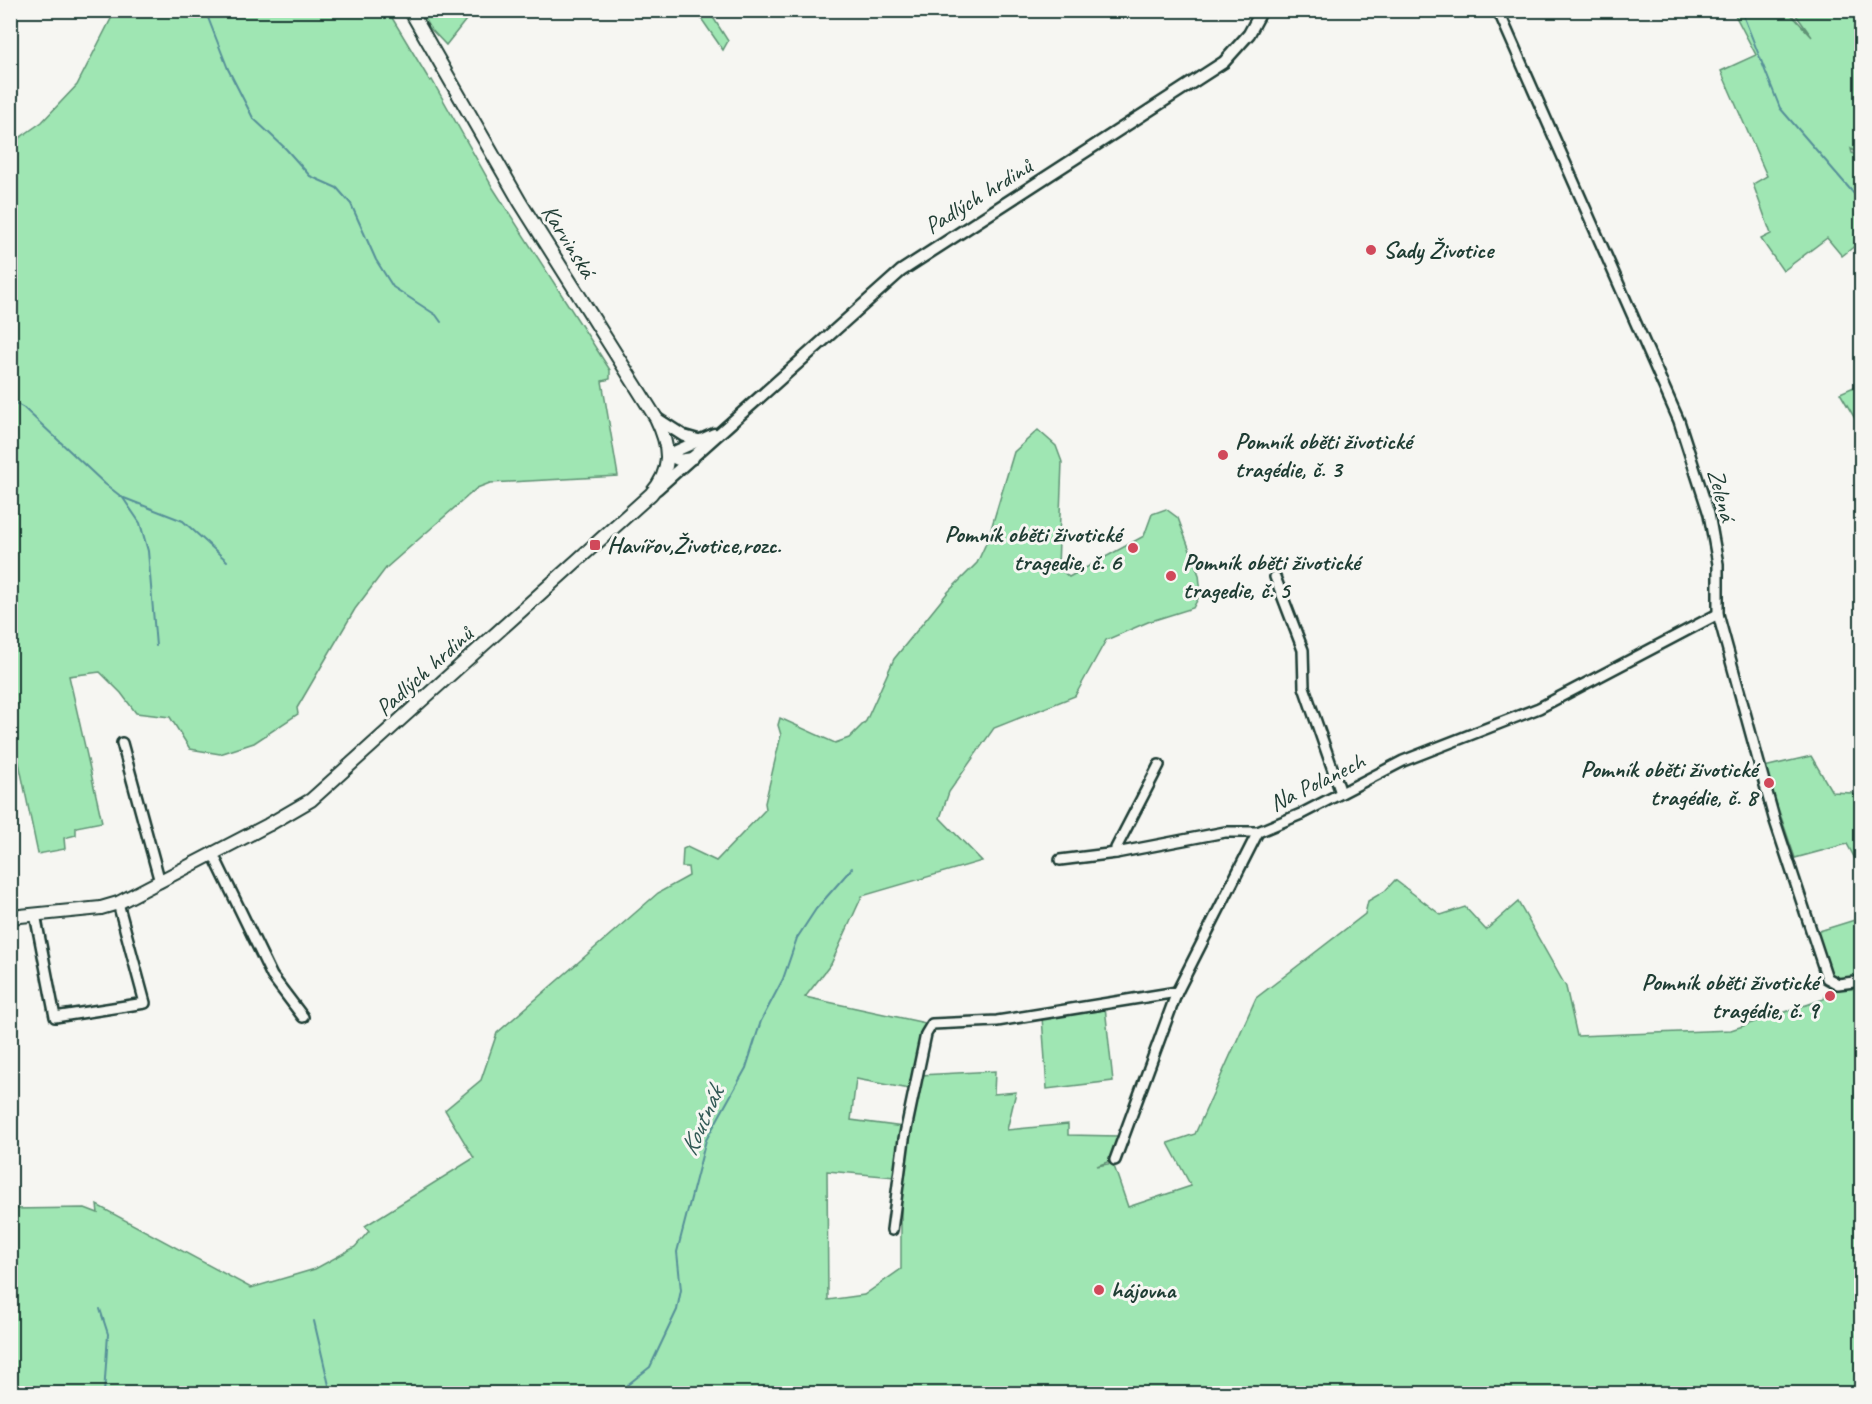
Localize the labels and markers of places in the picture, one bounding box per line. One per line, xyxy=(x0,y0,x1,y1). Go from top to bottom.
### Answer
place label: Sady Životice xyxy=(1383,235,1495,265)
marker: Sady Životice xyxy=(1364,243,1378,257)
place label: Pomník oběti životické tragédie, č. 3 xyxy=(1235,426,1416,484)
marker: Pomník oběti životické tragédie, č. 3 xyxy=(1216,448,1230,462)
place label: Pomník oběti životické tragedie, č. 6 xyxy=(944,519,1125,577)
place label: Havířov,Životice,rozc. xyxy=(607,530,782,560)
marker: Havířov,Životice,rozc. xyxy=(588,538,602,552)
marker: Pomník oběti životické tragedie, č. 6 xyxy=(1126,541,1140,555)
place label: Pomník oběti životické tragedie, č. 5 xyxy=(1183,547,1364,605)
marker: Pomník oběti životické tragedie, č. 5 xyxy=(1164,569,1178,583)
place label: Pomník oběti životické tragédie, č. 8 xyxy=(1580,754,1761,812)
marker: Pomník oběti životické tragédie, č. 8 xyxy=(1762,776,1776,790)
place label: Pomník oběti životické tragédie, č. 9 xyxy=(1641,967,1822,1025)
marker: Pomník oběti životické tragédie, č. 9 xyxy=(1823,989,1837,1003)
place label: hájovna xyxy=(1111,1275,1178,1305)
marker: hájovna xyxy=(1092,1283,1106,1297)

